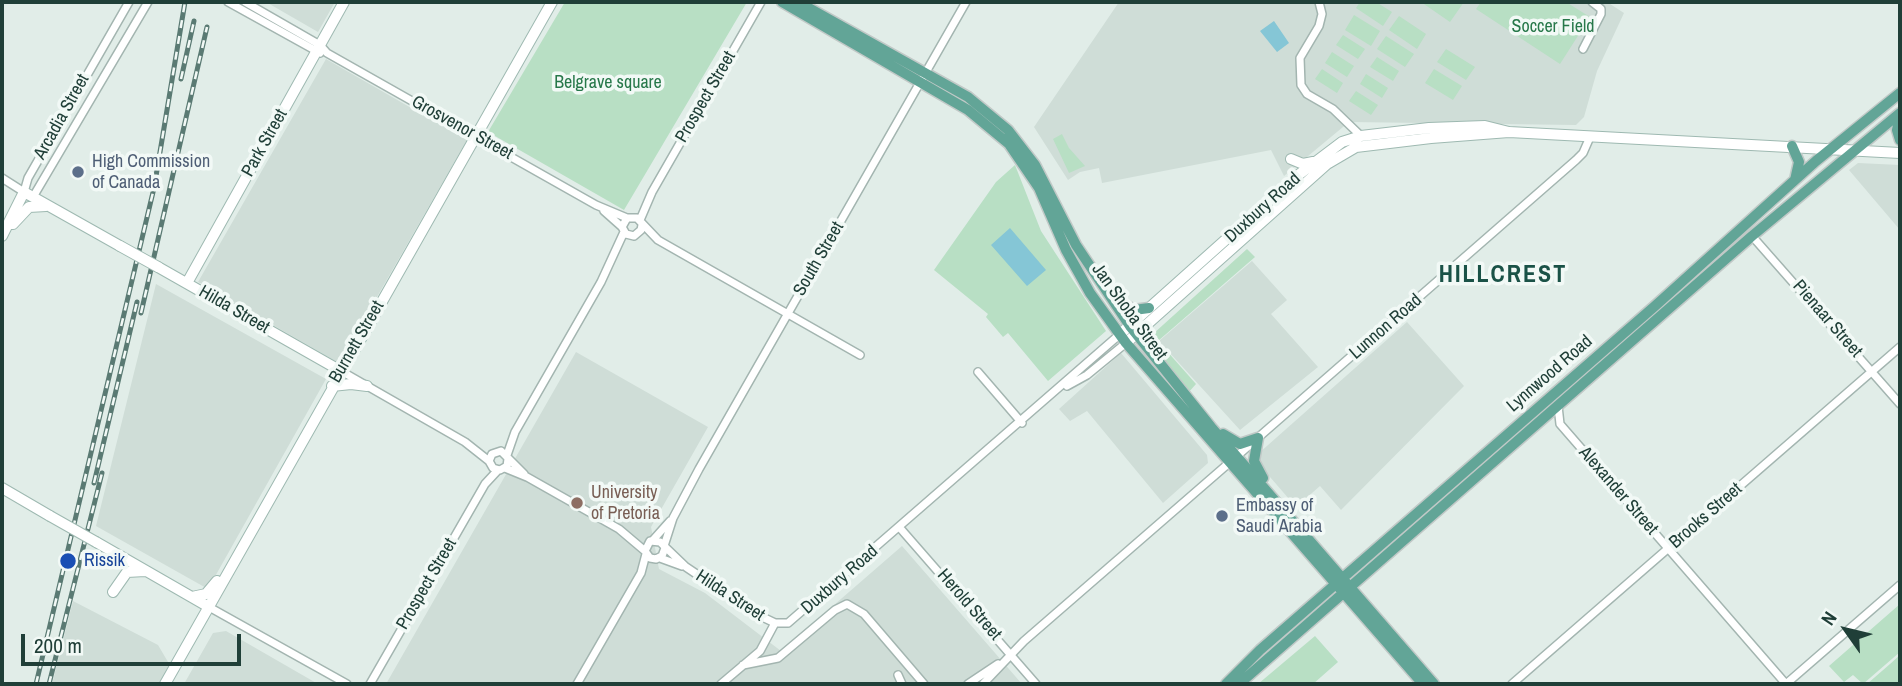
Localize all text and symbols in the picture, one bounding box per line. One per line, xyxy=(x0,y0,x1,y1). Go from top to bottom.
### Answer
park label: Soccer Field xyxy=(1512,16,1594,38)
street label: Prospect Street xyxy=(671,48,741,146)
street label: Arcadia Street xyxy=(30,71,94,163)
park label: Belgrave square xyxy=(554,72,662,94)
street label: Grosvenor Street xyxy=(408,91,516,165)
street label: Park Street xyxy=(238,105,292,181)
place label: High Commission of Canada xyxy=(92,151,210,194)
marker: High Commission of Canada xyxy=(70,164,86,180)
street label: Duxbury Road xyxy=(1221,168,1305,248)
street label: South Street xyxy=(789,218,849,300)
street label: Jan Shoba Street xyxy=(1087,260,1171,364)
district label: HILLCREST xyxy=(1440,262,1566,290)
street label: Pienaar Street xyxy=(1788,276,1866,362)
street label: Hilda Street xyxy=(195,281,273,339)
street label: Lunnon Road xyxy=(1345,290,1427,364)
street label: Burnett Street xyxy=(325,297,389,387)
street label: Lynnwood Road xyxy=(1503,331,1597,417)
street label: Alexander Street xyxy=(1574,442,1662,540)
street label: Brooks Street xyxy=(1665,479,1747,553)
place label: University of Pretoria xyxy=(591,482,660,524)
marker: University of Pretoria xyxy=(569,495,585,511)
place label: Embassy of Saudi Arabia xyxy=(1236,495,1322,538)
marker: Embassy of Saudi Arabia xyxy=(1214,508,1230,524)
street label: Prospect Street xyxy=(392,535,462,633)
street label: Duxbury Road xyxy=(797,541,883,619)
place label: Rissik xyxy=(84,550,125,572)
marker: Rissik xyxy=(58,551,78,571)
street label: Herold Street xyxy=(932,565,1006,645)
street label: Hilda Street xyxy=(691,566,769,626)
north arrow xyxy=(1811,595,1881,665)
text: N xyxy=(1815,606,1843,630)
scale bar xyxy=(24,620,245,664)
text: 200 m xyxy=(34,631,82,660)

